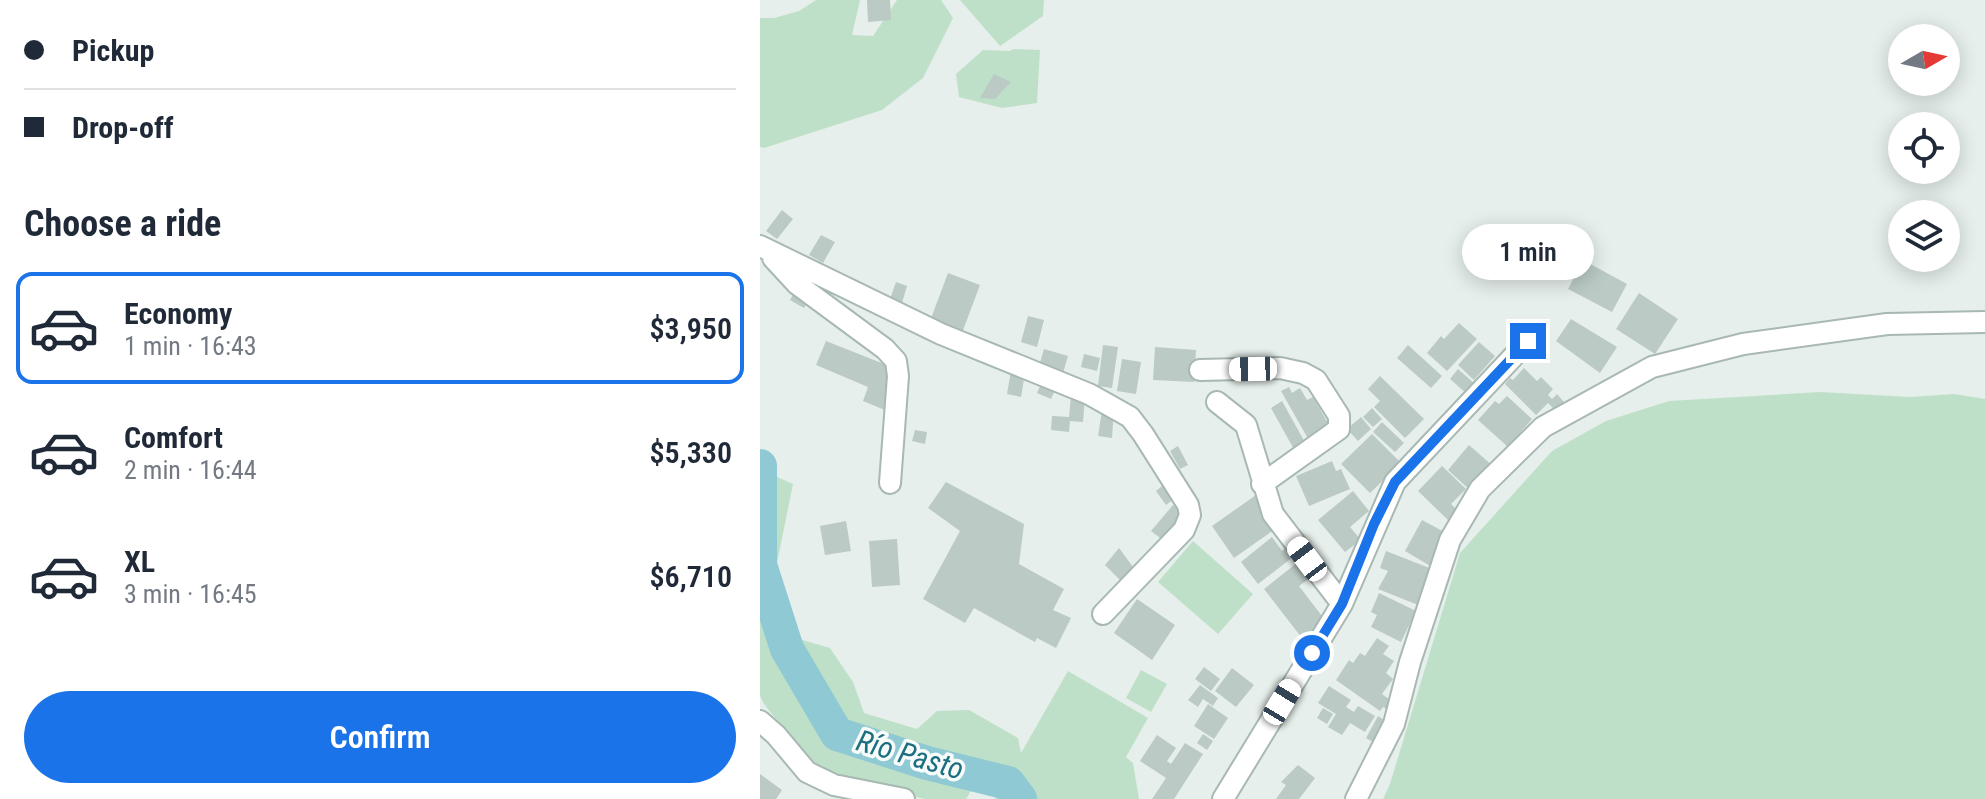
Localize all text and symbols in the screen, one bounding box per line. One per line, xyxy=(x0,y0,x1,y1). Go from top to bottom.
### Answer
north arrow xyxy=(1888,24,1960,96)
map controls xyxy=(1888,24,1960,272)
text: Pickup xyxy=(72,33,154,68)
text: Drop-off xyxy=(72,110,174,145)
button: locate xyxy=(1888,112,1960,184)
button: layers xyxy=(1888,200,1960,272)
text: Choose a ride xyxy=(24,203,221,245)
callout: 1 min xyxy=(1462,225,1594,281)
text: 1 min xyxy=(1499,237,1557,267)
icon: car xyxy=(28,292,100,364)
text: Economy xyxy=(124,296,232,331)
text: $3,950 xyxy=(650,311,732,346)
route end xyxy=(1510,323,1546,359)
text: 1 min · 16:43 xyxy=(124,331,257,361)
car xyxy=(1229,357,1277,381)
icon: car xyxy=(28,416,100,488)
text: Comfort xyxy=(124,420,223,455)
text: $5,330 xyxy=(650,435,732,470)
text: 2 min · 16:44 xyxy=(124,455,257,485)
car xyxy=(1283,533,1331,585)
icon: car xyxy=(28,540,100,612)
text: XL xyxy=(124,544,155,579)
text: $6,710 xyxy=(650,559,732,594)
text: 3 min · 16:45 xyxy=(124,579,257,609)
route start xyxy=(1294,635,1330,671)
car xyxy=(1259,675,1305,729)
button: Confirm xyxy=(24,691,736,783)
water label: Río Pasto xyxy=(853,723,968,786)

